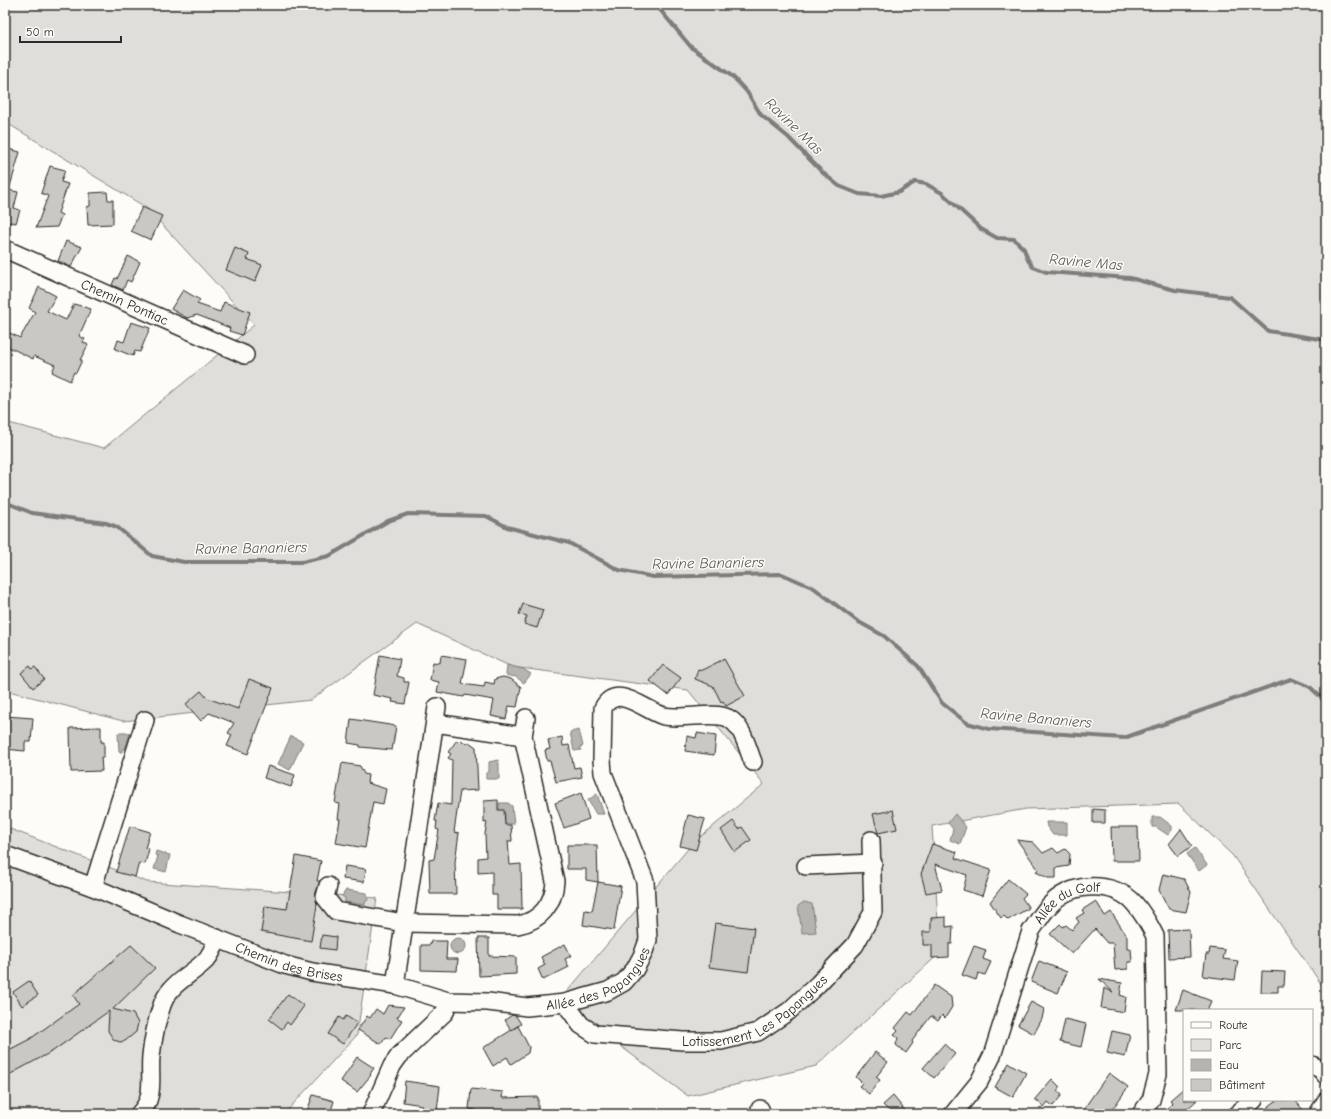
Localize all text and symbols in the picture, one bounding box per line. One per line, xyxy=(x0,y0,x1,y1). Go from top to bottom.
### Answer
scale bar xyxy=(20,18,121,44)
text: 50 m xyxy=(26,25,54,39)
water label: Ravine Mas xyxy=(761,94,827,159)
water label: Ravine Mas xyxy=(1048,250,1124,274)
street label: Chemin Pontiac xyxy=(78,276,171,329)
water label: Ravine Bananiers xyxy=(195,538,308,558)
water label: Ravine Bananiers xyxy=(652,553,765,573)
water label: Ravine Bananiers xyxy=(980,704,1093,732)
street label: Allée du Golf xyxy=(1030,879,1101,927)
street label: Chemin des Brises xyxy=(233,938,344,986)
street label: Allée des Papangues xyxy=(545,945,654,1014)
street label: Lotissement Les Papangues xyxy=(682,971,831,1050)
legend xyxy=(1183,1009,1313,1101)
text: Route xyxy=(1219,1018,1248,1032)
text: Parc xyxy=(1219,1038,1242,1052)
text: Eau xyxy=(1219,1058,1239,1072)
text: Bâtiment xyxy=(1219,1078,1265,1092)

